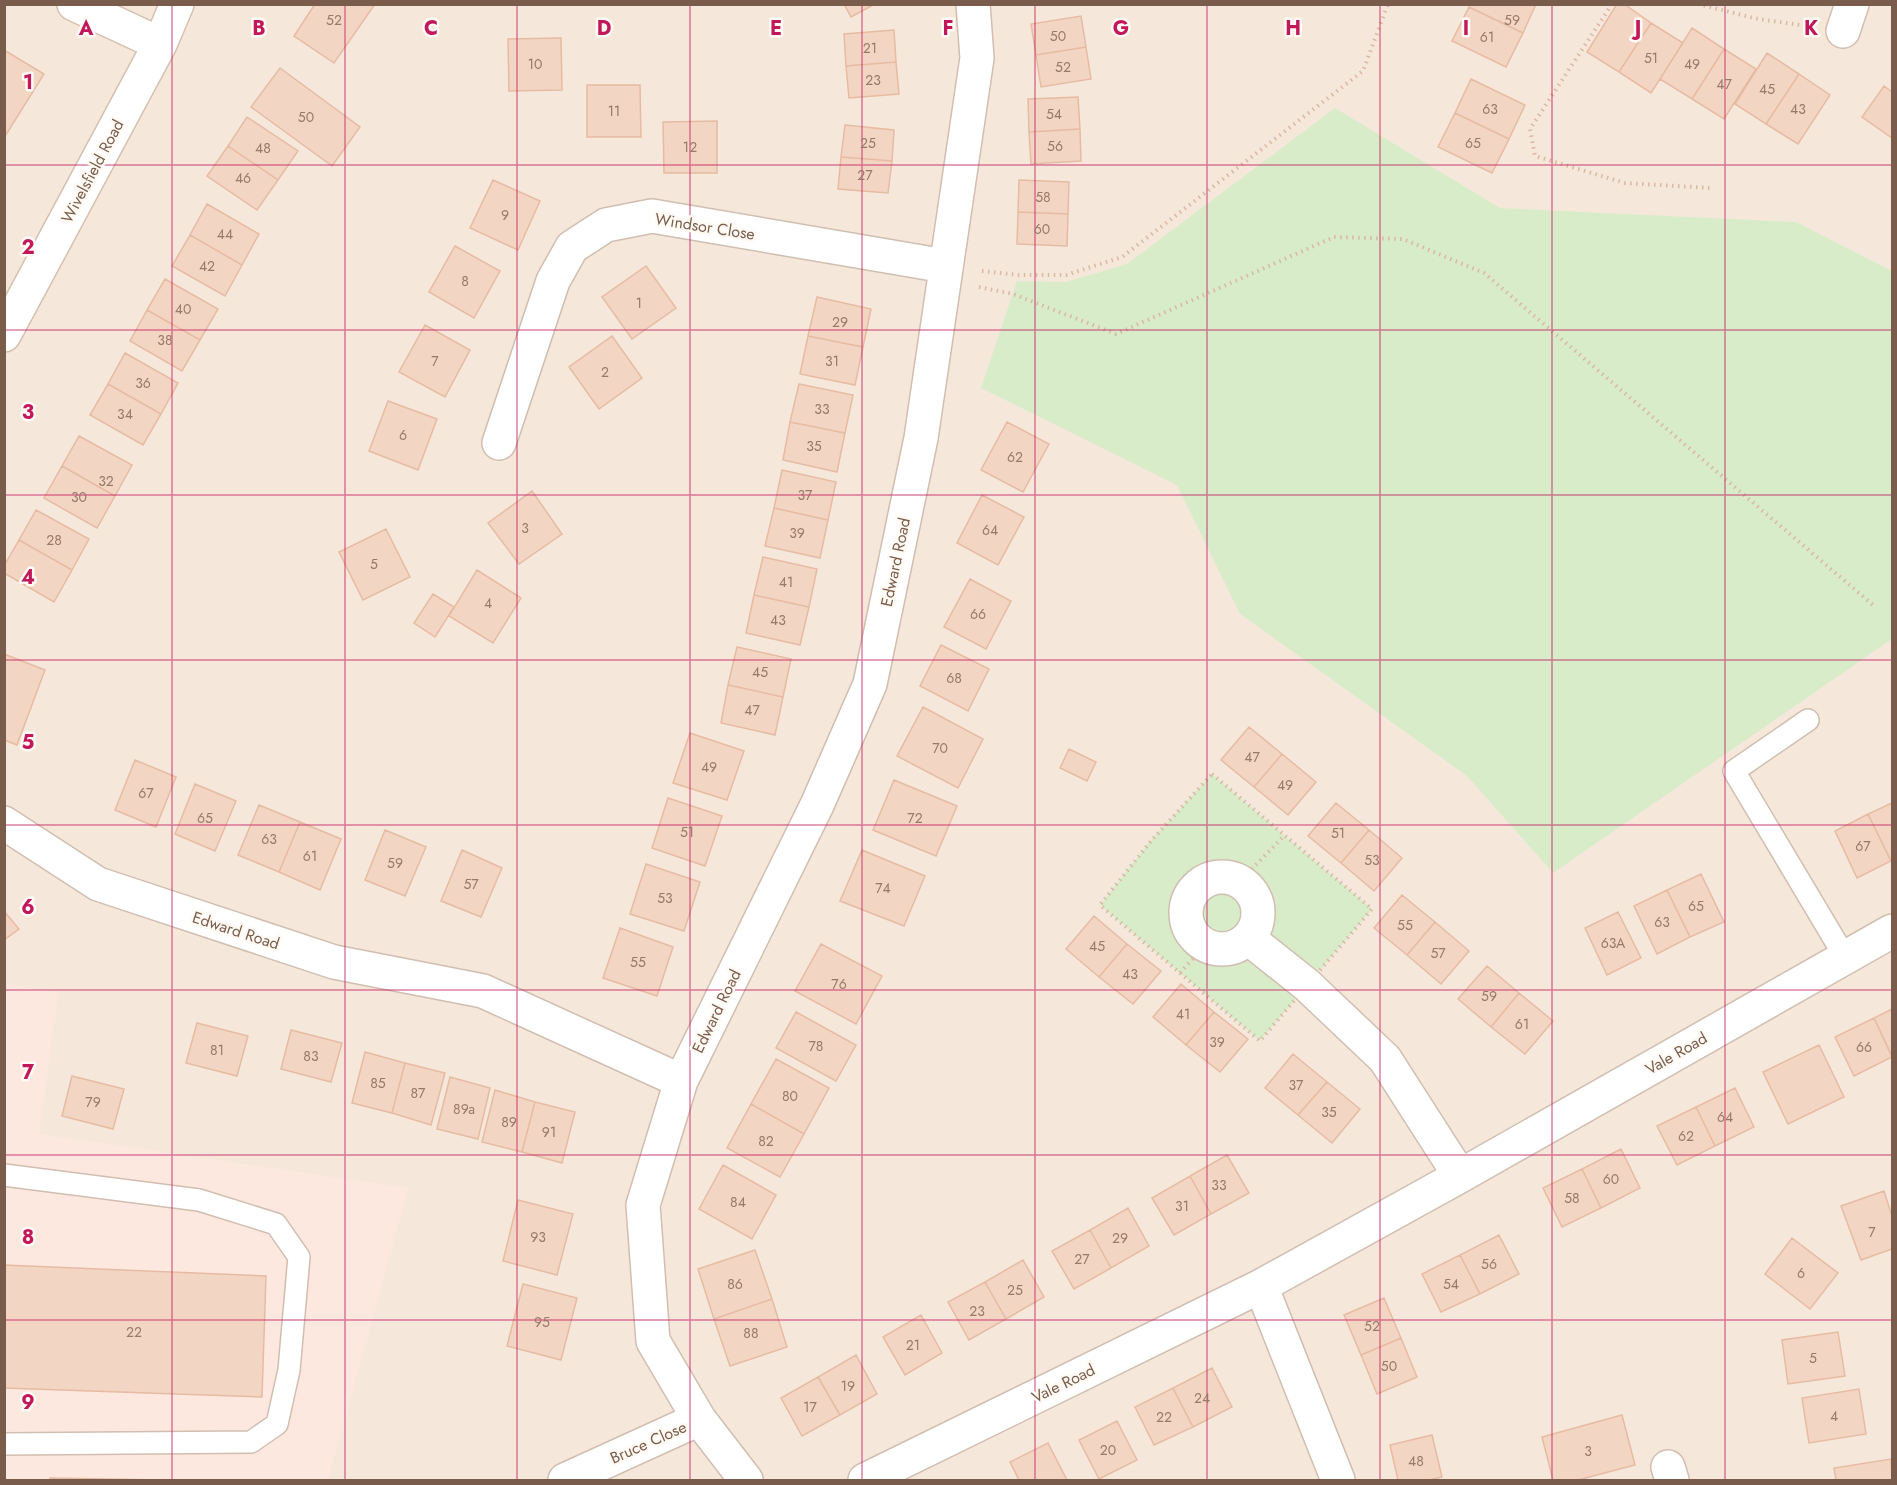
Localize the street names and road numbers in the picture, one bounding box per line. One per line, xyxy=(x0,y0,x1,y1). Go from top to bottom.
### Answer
street label: Wivelsfield Road xyxy=(55,115,129,227)
street label: Windsor Close xyxy=(653,207,757,246)
street label: Edward Road xyxy=(875,515,916,609)
street label: Edward Road xyxy=(189,906,282,955)
street label: Edward Road xyxy=(686,966,747,1057)
street label: Vale Road xyxy=(1641,1027,1711,1080)
street label: Vale Road xyxy=(1028,1358,1099,1409)
street label: Bruce Close xyxy=(606,1415,690,1470)

